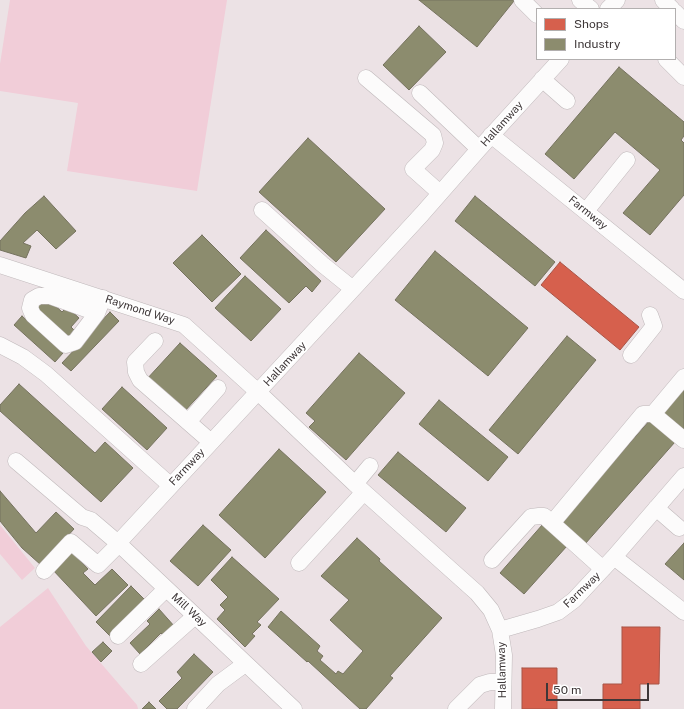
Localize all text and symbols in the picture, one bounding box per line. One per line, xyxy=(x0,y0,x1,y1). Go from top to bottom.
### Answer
legend xyxy=(536,8,676,60)
text: Shops xyxy=(574,17,609,31)
text: Industry xyxy=(574,37,620,51)
street label: Hallamway xyxy=(478,99,526,149)
street label: Farmway xyxy=(566,193,610,233)
street label: Raymond Way xyxy=(104,293,176,327)
street label: Hallamway xyxy=(261,339,309,389)
street label: Farmway xyxy=(166,446,208,488)
street label: Farmway xyxy=(561,569,603,611)
street label: Mill Way xyxy=(169,590,209,630)
street label: Hallamway xyxy=(495,642,509,698)
scale bar xyxy=(548,675,651,701)
text: 50 m xyxy=(553,683,581,697)

